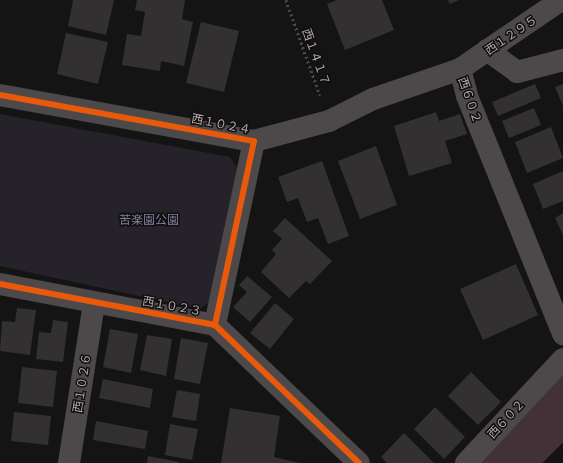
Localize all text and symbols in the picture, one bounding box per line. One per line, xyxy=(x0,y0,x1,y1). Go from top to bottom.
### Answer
street label: 西１２９５ xyxy=(482,12,540,58)
street label: 西１４１７ xyxy=(299,26,333,88)
street label: 西６０２ xyxy=(455,75,485,125)
street label: 西１０２４ xyxy=(190,111,252,137)
park label: 苦楽園公園 xyxy=(119,213,179,227)
street label: 西１０２３ xyxy=(141,294,203,318)
street label: 西１０２６ xyxy=(70,352,94,414)
street label: 西６０２ xyxy=(484,397,528,441)

